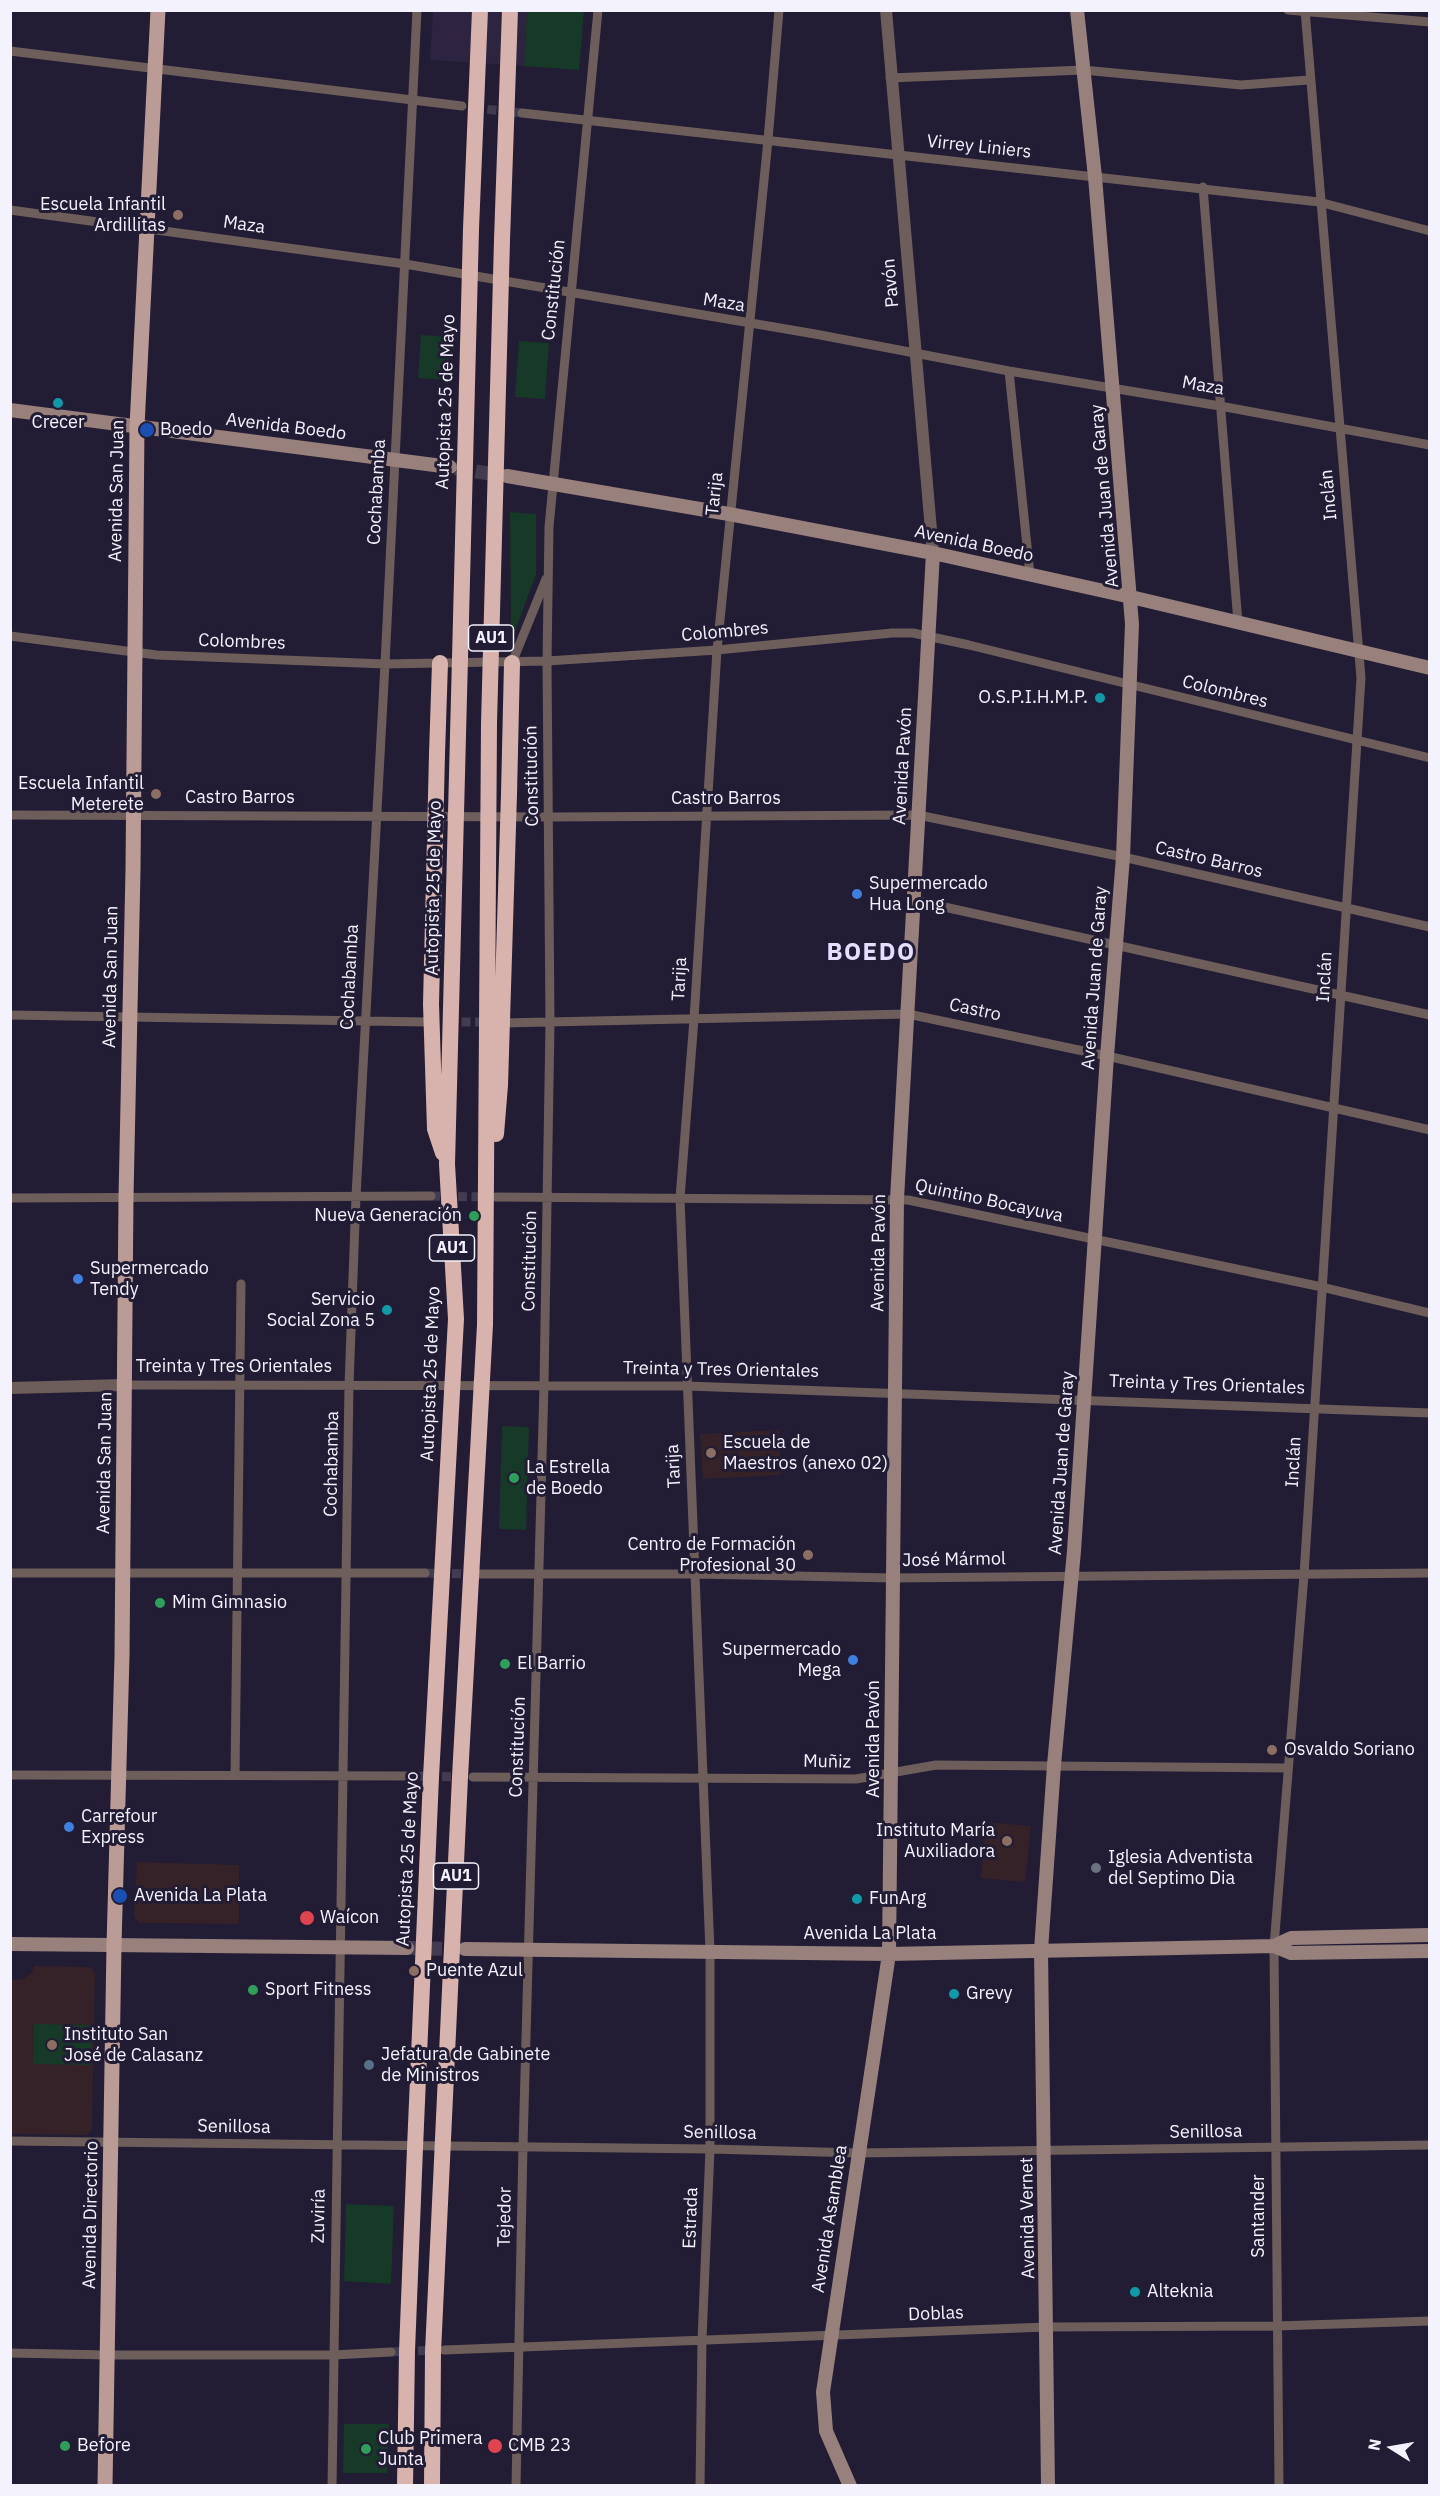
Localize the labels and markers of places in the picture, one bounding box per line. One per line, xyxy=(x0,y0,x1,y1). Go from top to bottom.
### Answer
place label: Escuela Infantil Ardillitas xyxy=(40,194,166,236)
marker: Escuela Infantil Ardillitas xyxy=(171,208,185,222)
marker: Crecer xyxy=(51,396,65,410)
place label: Crecer xyxy=(31,412,85,434)
place label: Boedo xyxy=(160,419,212,441)
marker: Boedo xyxy=(138,421,156,439)
place label: O.S.P.I.H.M.P. xyxy=(978,687,1088,709)
marker: O.S.P.I.H.M.P. xyxy=(1093,691,1107,705)
place label: Escuela Infantil Meterete xyxy=(18,773,144,816)
marker: Escuela Infantil Meterete xyxy=(149,787,163,801)
place label: Supermercado Hua Long xyxy=(869,873,988,916)
marker: Supermercado Hua Long xyxy=(850,887,864,901)
place label: Nueva Generación xyxy=(314,1205,462,1227)
marker: Nueva Generación xyxy=(467,1209,481,1223)
place label: Supermercado Tendy xyxy=(90,1258,209,1300)
marker: Supermercado Tendy xyxy=(71,1272,85,1286)
place label: Servicio Social Zona 5 xyxy=(267,1289,375,1332)
marker: Servicio Social Zona 5 xyxy=(380,1303,394,1317)
place label: Escuela de Maestros (anexo 02) xyxy=(723,1432,888,1474)
marker: Escuela de Maestros (anexo 02) xyxy=(704,1446,718,1460)
place label: La Estrella de Boedo xyxy=(526,1457,610,1500)
marker: La Estrella de Boedo xyxy=(507,1471,521,1485)
place label: Centro de Formación Profesional 30 xyxy=(628,1534,796,1576)
marker: Centro de Formación Profesional 30 xyxy=(801,1548,815,1562)
place label: Mim Gimnasio xyxy=(172,1592,287,1614)
marker: Mim Gimnasio xyxy=(153,1596,167,1610)
place label: Supermercado Mega xyxy=(722,1639,841,1682)
place label: El Barrio xyxy=(517,1653,586,1675)
marker: Supermercado Mega xyxy=(846,1653,860,1667)
marker: El Barrio xyxy=(498,1657,512,1671)
place label: Osvaldo Soriano xyxy=(1284,1739,1415,1761)
marker: Osvaldo Soriano xyxy=(1265,1743,1279,1757)
place label: Carrefour Express xyxy=(81,1806,157,1848)
marker: Carrefour Express xyxy=(62,1820,76,1834)
place label: Instituto María Auxiliadora xyxy=(876,1820,995,1862)
marker: Instituto María Auxiliadora xyxy=(1000,1834,1014,1848)
place label: Iglesia Adventista del Septimo Dia xyxy=(1108,1847,1253,1890)
marker: Iglesia Adventista del Septimo Dia xyxy=(1089,1861,1103,1875)
place label: Avenida La Plata xyxy=(134,1885,267,1907)
marker: Avenida La Plata xyxy=(111,1887,129,1905)
place label: FunArg xyxy=(869,1888,926,1910)
marker: FunArg xyxy=(850,1892,864,1906)
place label: Waícon xyxy=(320,1907,379,1929)
marker: Waícon xyxy=(298,1909,316,1927)
place label: Puente Azul xyxy=(426,1960,523,1982)
marker: Puente Azul xyxy=(407,1964,421,1978)
place label: Sport Fitness xyxy=(265,1979,372,2001)
marker: Sport Fitness xyxy=(246,1983,260,1997)
place label: Grevy xyxy=(966,1983,1013,2005)
marker: Grevy xyxy=(947,1987,961,2001)
place label: Instituto San José de Calasanz xyxy=(64,2024,203,2066)
marker: Instituto San José de Calasanz xyxy=(45,2038,59,2052)
place label: Jefatura de Gabinete de Ministros xyxy=(381,2044,550,2086)
marker: Jefatura de Gabinete de Ministros xyxy=(362,2058,376,2072)
place label: Alteknia xyxy=(1147,2281,1213,2303)
marker: Alteknia xyxy=(1128,2285,1142,2299)
place label: Club Primera Junta xyxy=(378,2428,483,2470)
place label: Before xyxy=(77,2435,131,2457)
place label: CMB 23 xyxy=(508,2435,571,2457)
marker: CMB 23 xyxy=(486,2437,504,2455)
marker: Before xyxy=(58,2439,72,2453)
marker: Club Primera Junta xyxy=(359,2442,373,2456)

